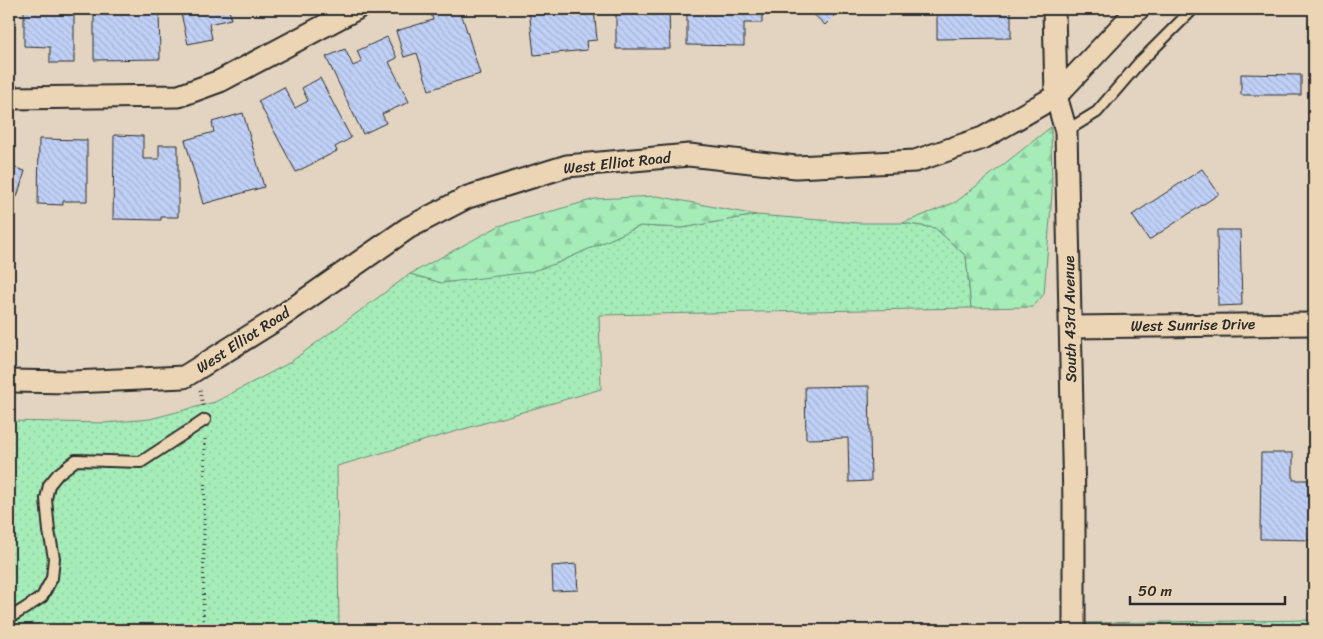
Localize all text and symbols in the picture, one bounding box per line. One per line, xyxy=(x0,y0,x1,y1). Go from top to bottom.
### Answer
street label: West Elliot Road xyxy=(562,144,673,182)
street label: South 43rd Avenue xyxy=(1056,255,1084,383)
street label: West Elliot Road xyxy=(191,299,296,380)
street label: West Sunrise Drive xyxy=(1131,311,1255,339)
scale bar xyxy=(1130,574,1286,606)
text: 50 m xyxy=(1138,578,1173,604)

